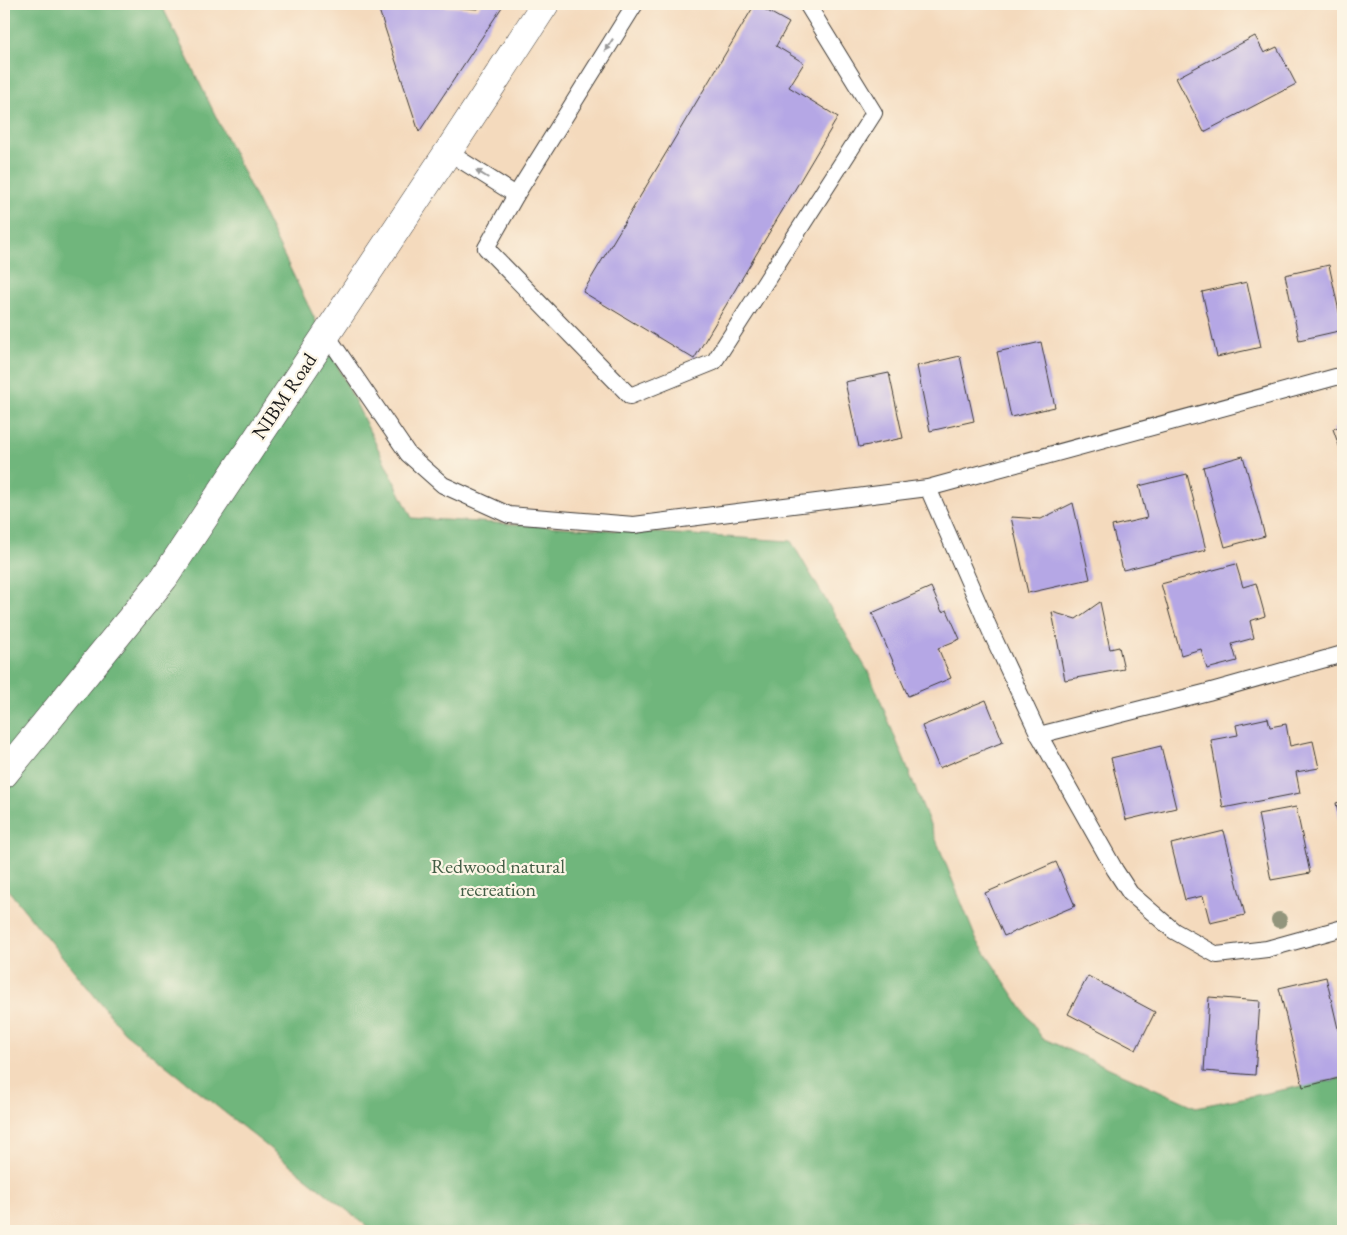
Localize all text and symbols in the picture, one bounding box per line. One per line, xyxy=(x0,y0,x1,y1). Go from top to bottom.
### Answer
one-way arrow xyxy=(604,39,614,52)
one-way arrow xyxy=(476,169,489,178)
street label: NIBM Road xyxy=(246,347,323,444)
park label: Redwood natural recreation xyxy=(431,853,565,902)

